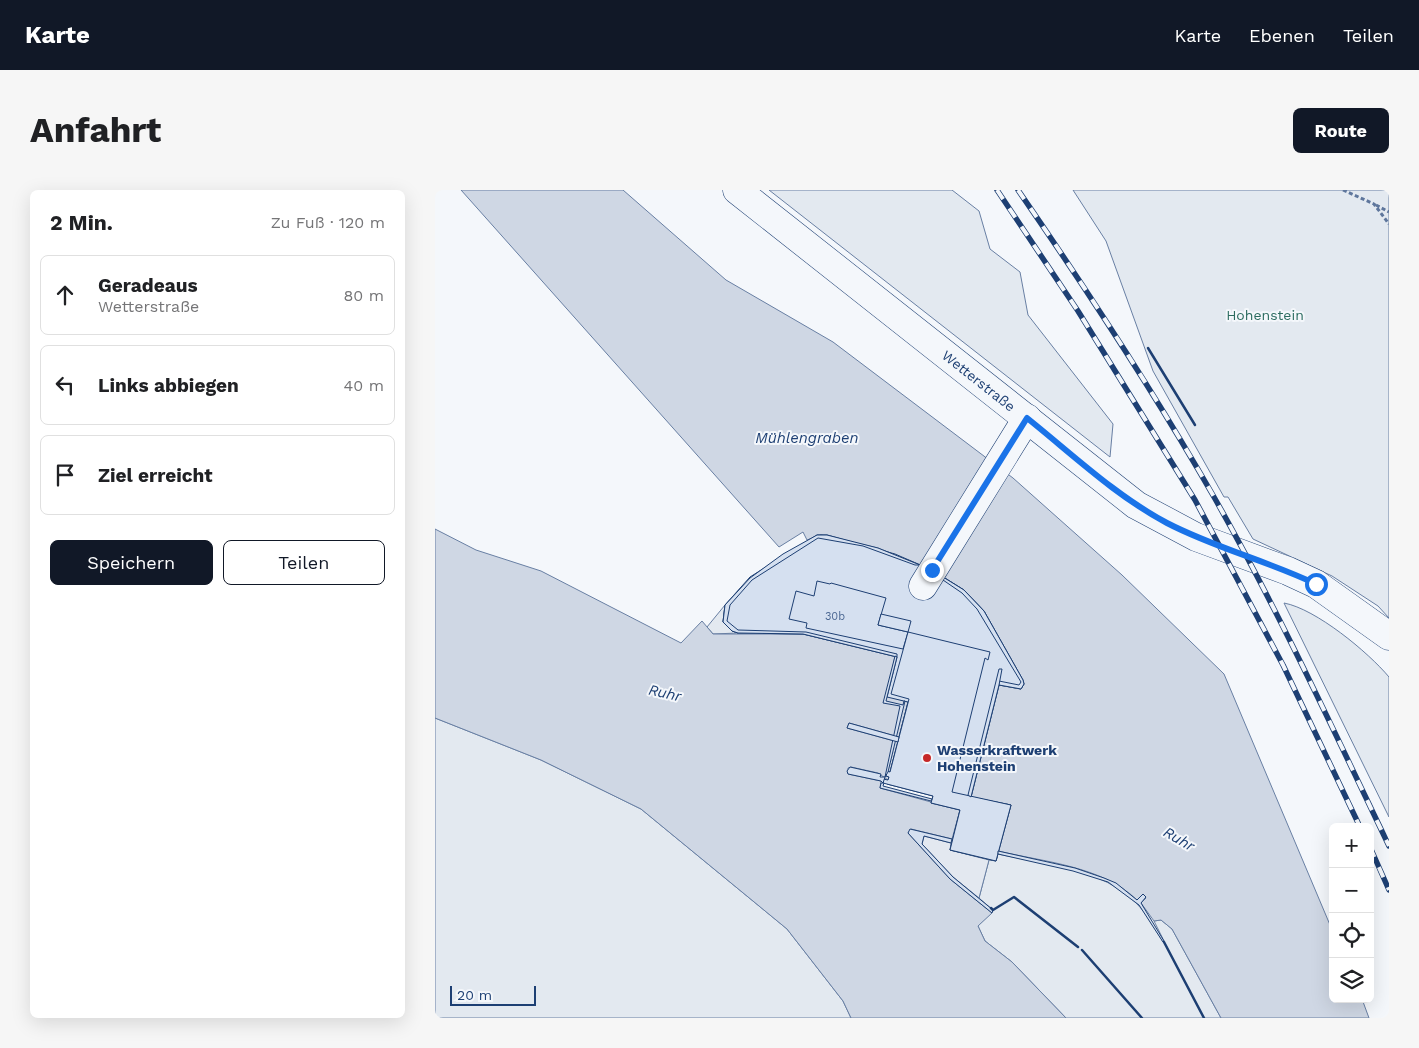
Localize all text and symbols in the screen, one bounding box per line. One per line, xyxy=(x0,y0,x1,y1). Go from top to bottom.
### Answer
text: Karte xyxy=(25,21,90,49)
text: Karte xyxy=(1175,25,1221,46)
text: Ebenen xyxy=(1249,25,1315,46)
text: Teilen xyxy=(1343,25,1394,46)
button: Route xyxy=(1293,108,1389,153)
text: Anfahrt xyxy=(30,109,161,151)
text: 2 Min. xyxy=(50,210,113,235)
text: Zu Fuß · 120 m xyxy=(271,213,385,232)
text: Geradeaus xyxy=(98,274,198,297)
icon: ahead xyxy=(51,281,79,309)
text: 80 m xyxy=(343,286,384,305)
text: Wetterstraße xyxy=(98,297,199,316)
park label: Hohenstein xyxy=(1226,307,1304,323)
street label: Wetterstraße xyxy=(939,347,1018,415)
icon: left xyxy=(51,371,79,399)
text: Links abbiegen xyxy=(98,374,239,397)
text: 40 m xyxy=(344,376,384,395)
water label: Mühlengraben xyxy=(755,429,859,447)
icon: arrive xyxy=(51,461,79,489)
text: Ziel erreicht xyxy=(98,464,213,487)
button: Speichern xyxy=(50,540,213,585)
button: Teilen xyxy=(223,540,385,585)
route end xyxy=(921,559,944,582)
route start xyxy=(1305,573,1328,596)
house number: 30b xyxy=(825,610,845,623)
water label: Ruhr xyxy=(647,680,684,706)
place label: Wasserkraftwerk Hohenstein xyxy=(937,742,1057,774)
marker: Wasserkraftwerk Hohenstein xyxy=(921,752,933,764)
water label: Ruhr xyxy=(1160,823,1199,856)
map controls xyxy=(1329,823,1374,1003)
button: + xyxy=(1329,823,1374,868)
button: − xyxy=(1329,868,1374,913)
button: locate xyxy=(1329,913,1374,958)
button: layers xyxy=(1329,958,1374,1003)
scale bar xyxy=(450,983,536,1006)
text: 20 m xyxy=(457,987,492,1003)

